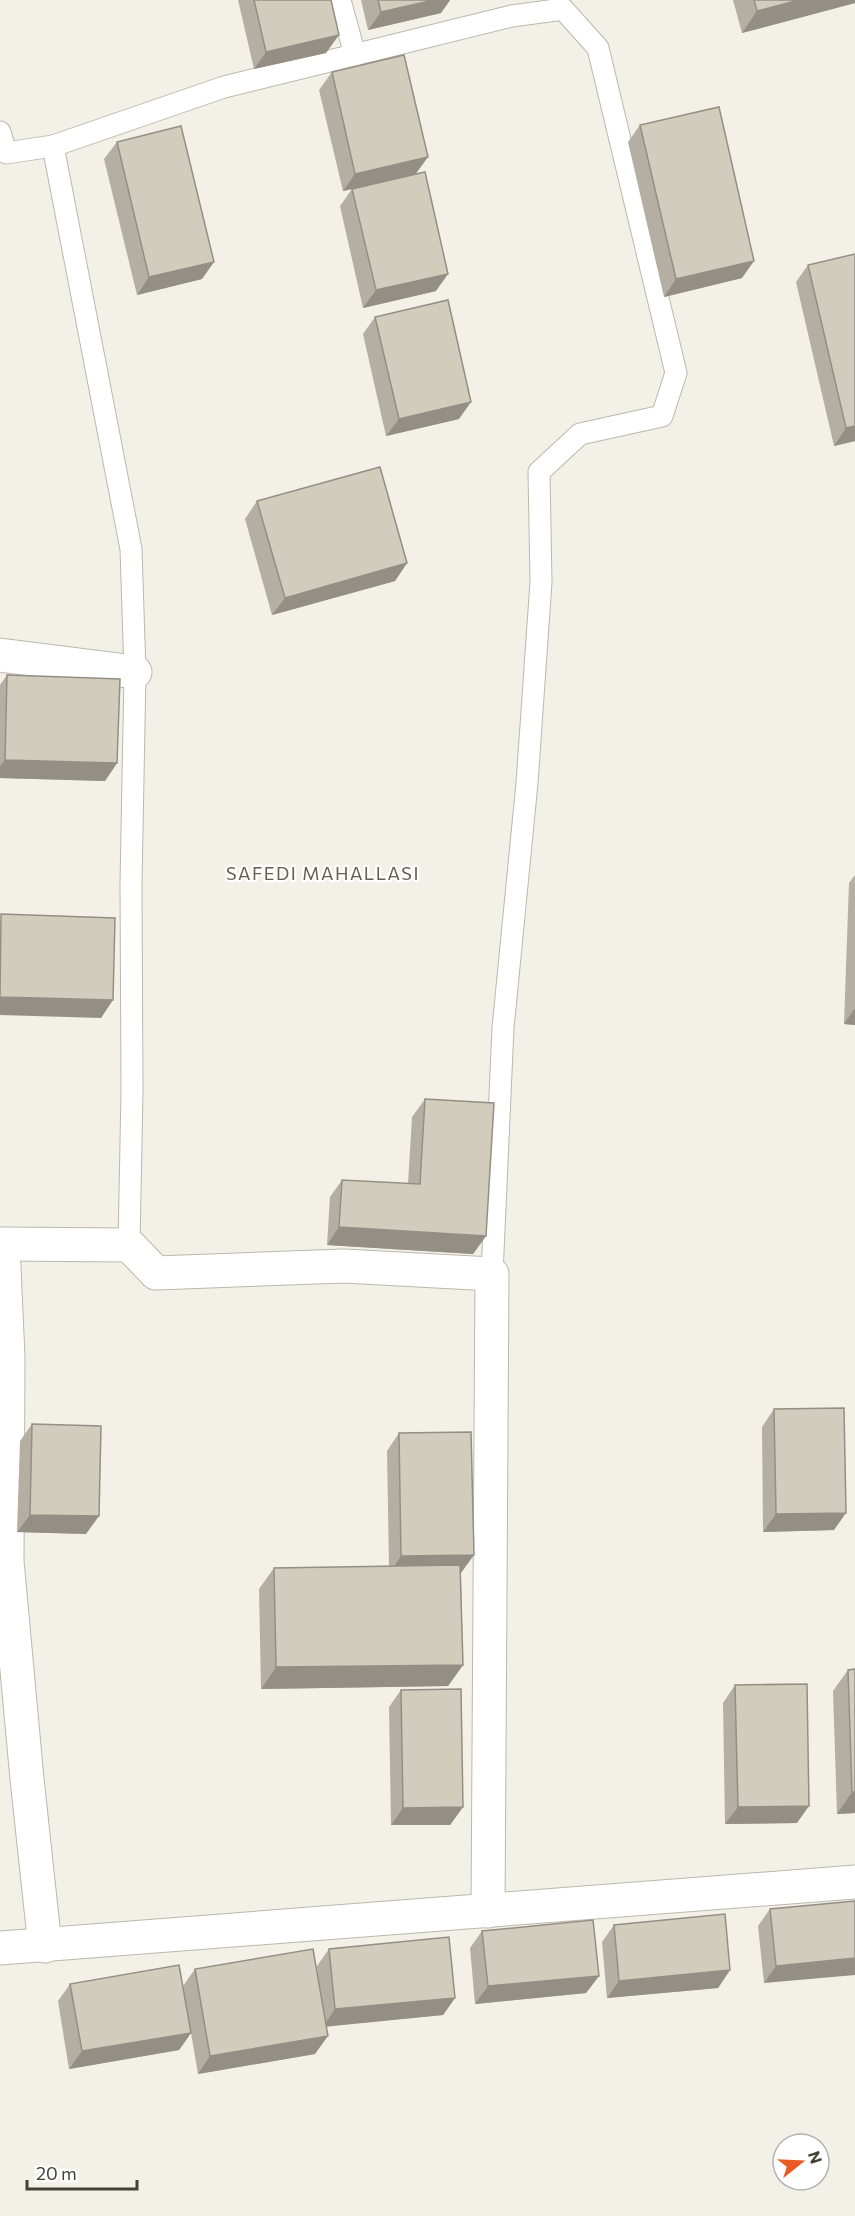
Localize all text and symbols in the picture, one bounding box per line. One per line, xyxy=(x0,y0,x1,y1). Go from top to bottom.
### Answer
district label: SAFEDI MAHALLASI xyxy=(226,862,420,884)
north arrow xyxy=(771,2132,831,2192)
text: N xyxy=(805,2149,827,2166)
scale bar xyxy=(27,2153,136,2191)
text: 20 m xyxy=(36,2162,77,2184)

